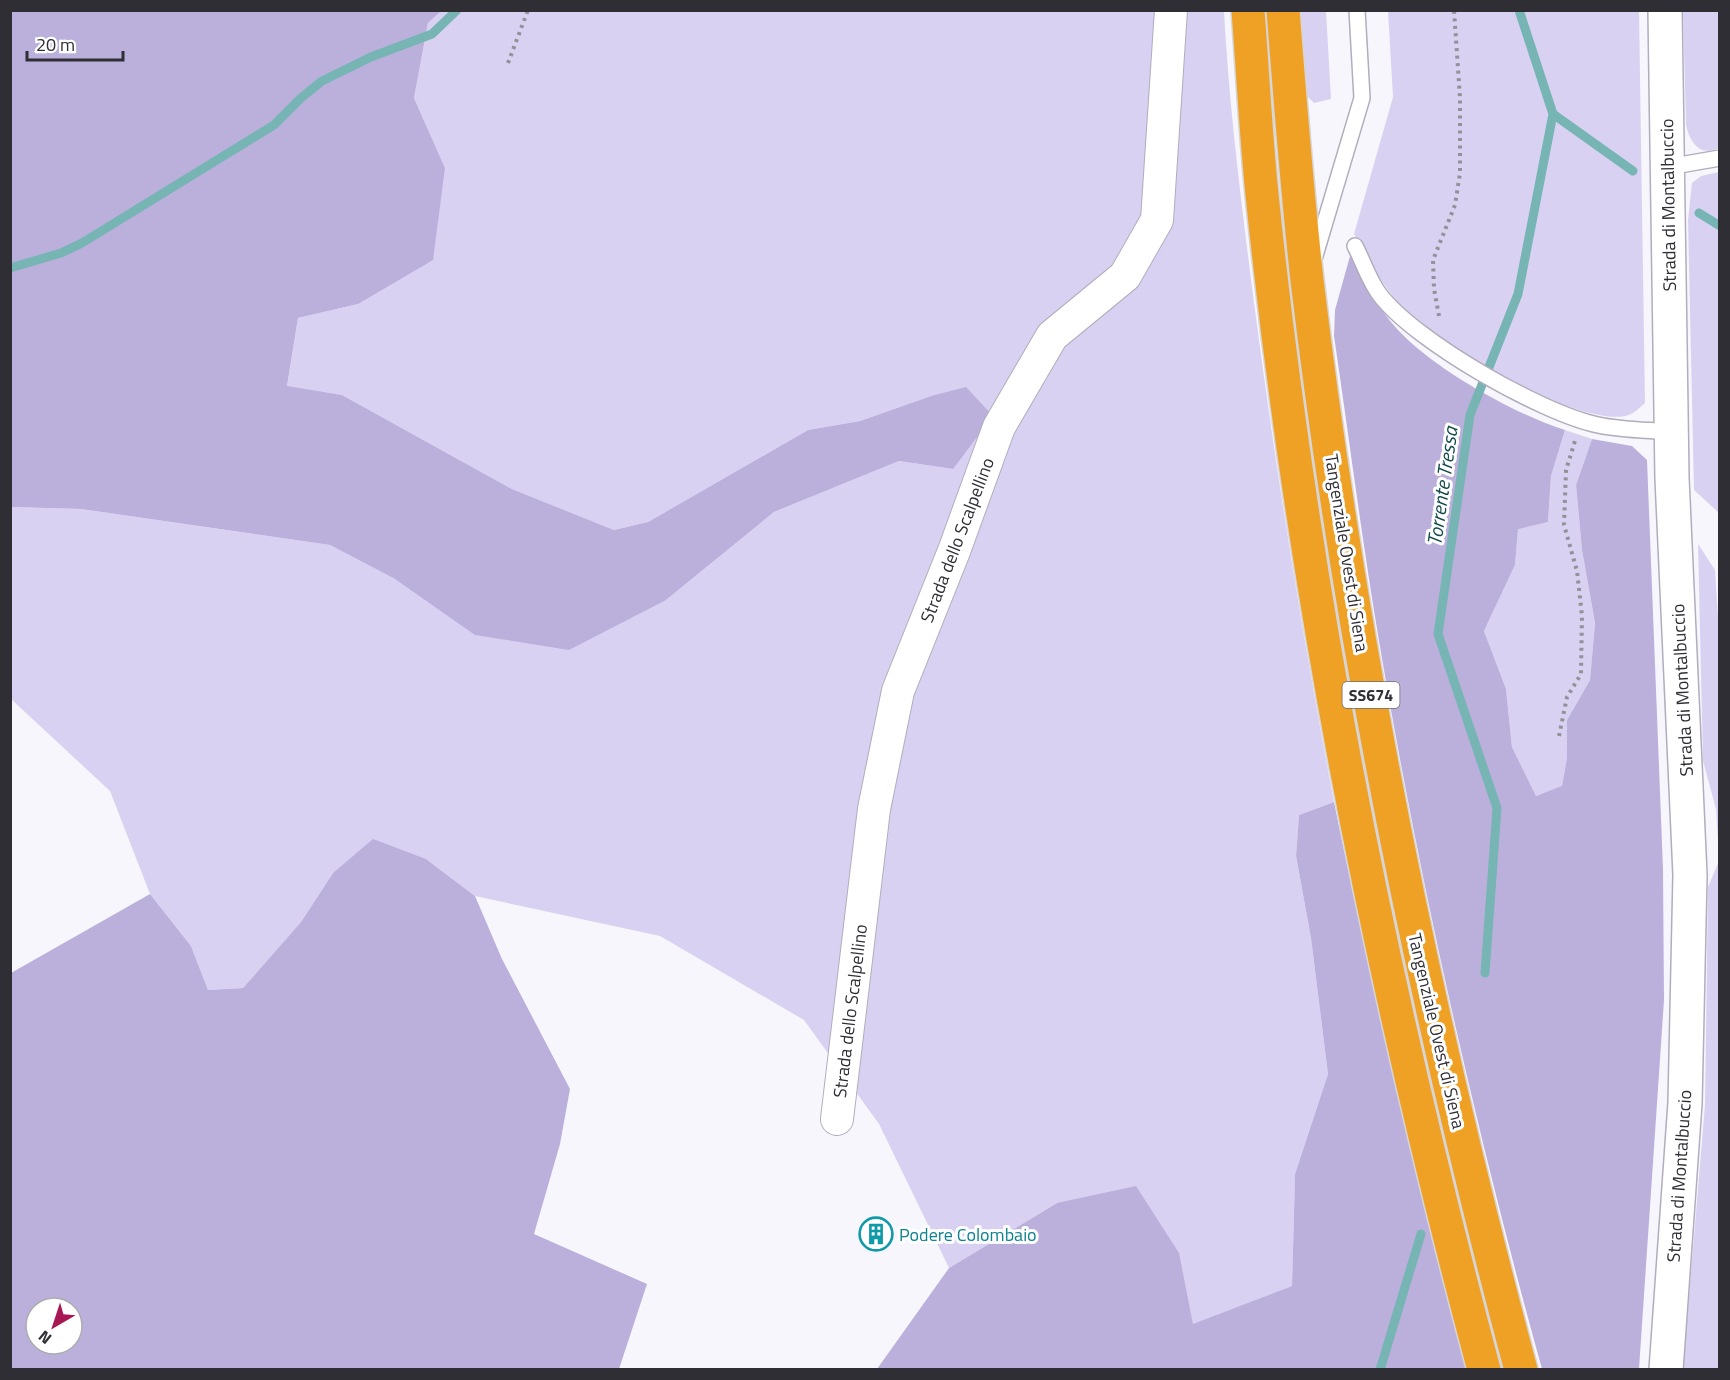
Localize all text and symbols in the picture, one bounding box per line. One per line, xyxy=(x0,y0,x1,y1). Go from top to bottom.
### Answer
scale bar xyxy=(27,24,123,62)
text: 20 m xyxy=(36,31,75,58)
street label: Strada di Montalbuccio xyxy=(1653,118,1683,292)
water label: Torrente Tressa xyxy=(1418,424,1466,547)
street label: Tangenziale Ovest di Siena xyxy=(1318,452,1376,654)
street label: Strada dello Scalpellino xyxy=(913,454,1001,626)
street label: Strada di Montalbuccio xyxy=(1664,603,1700,777)
road number: SS674 xyxy=(1342,682,1400,708)
street label: Strada dello Scalpellino xyxy=(826,923,874,1099)
street label: Tangenziale Ovest di Siena xyxy=(1401,931,1473,1131)
street label: Strada di Montalbuccio xyxy=(1660,1089,1698,1263)
building icon: Podere Colombaio xyxy=(858,1216,894,1252)
place label: Podere Colombaio xyxy=(899,1221,1037,1248)
north arrow xyxy=(24,1296,84,1356)
text: N xyxy=(33,1325,56,1350)

